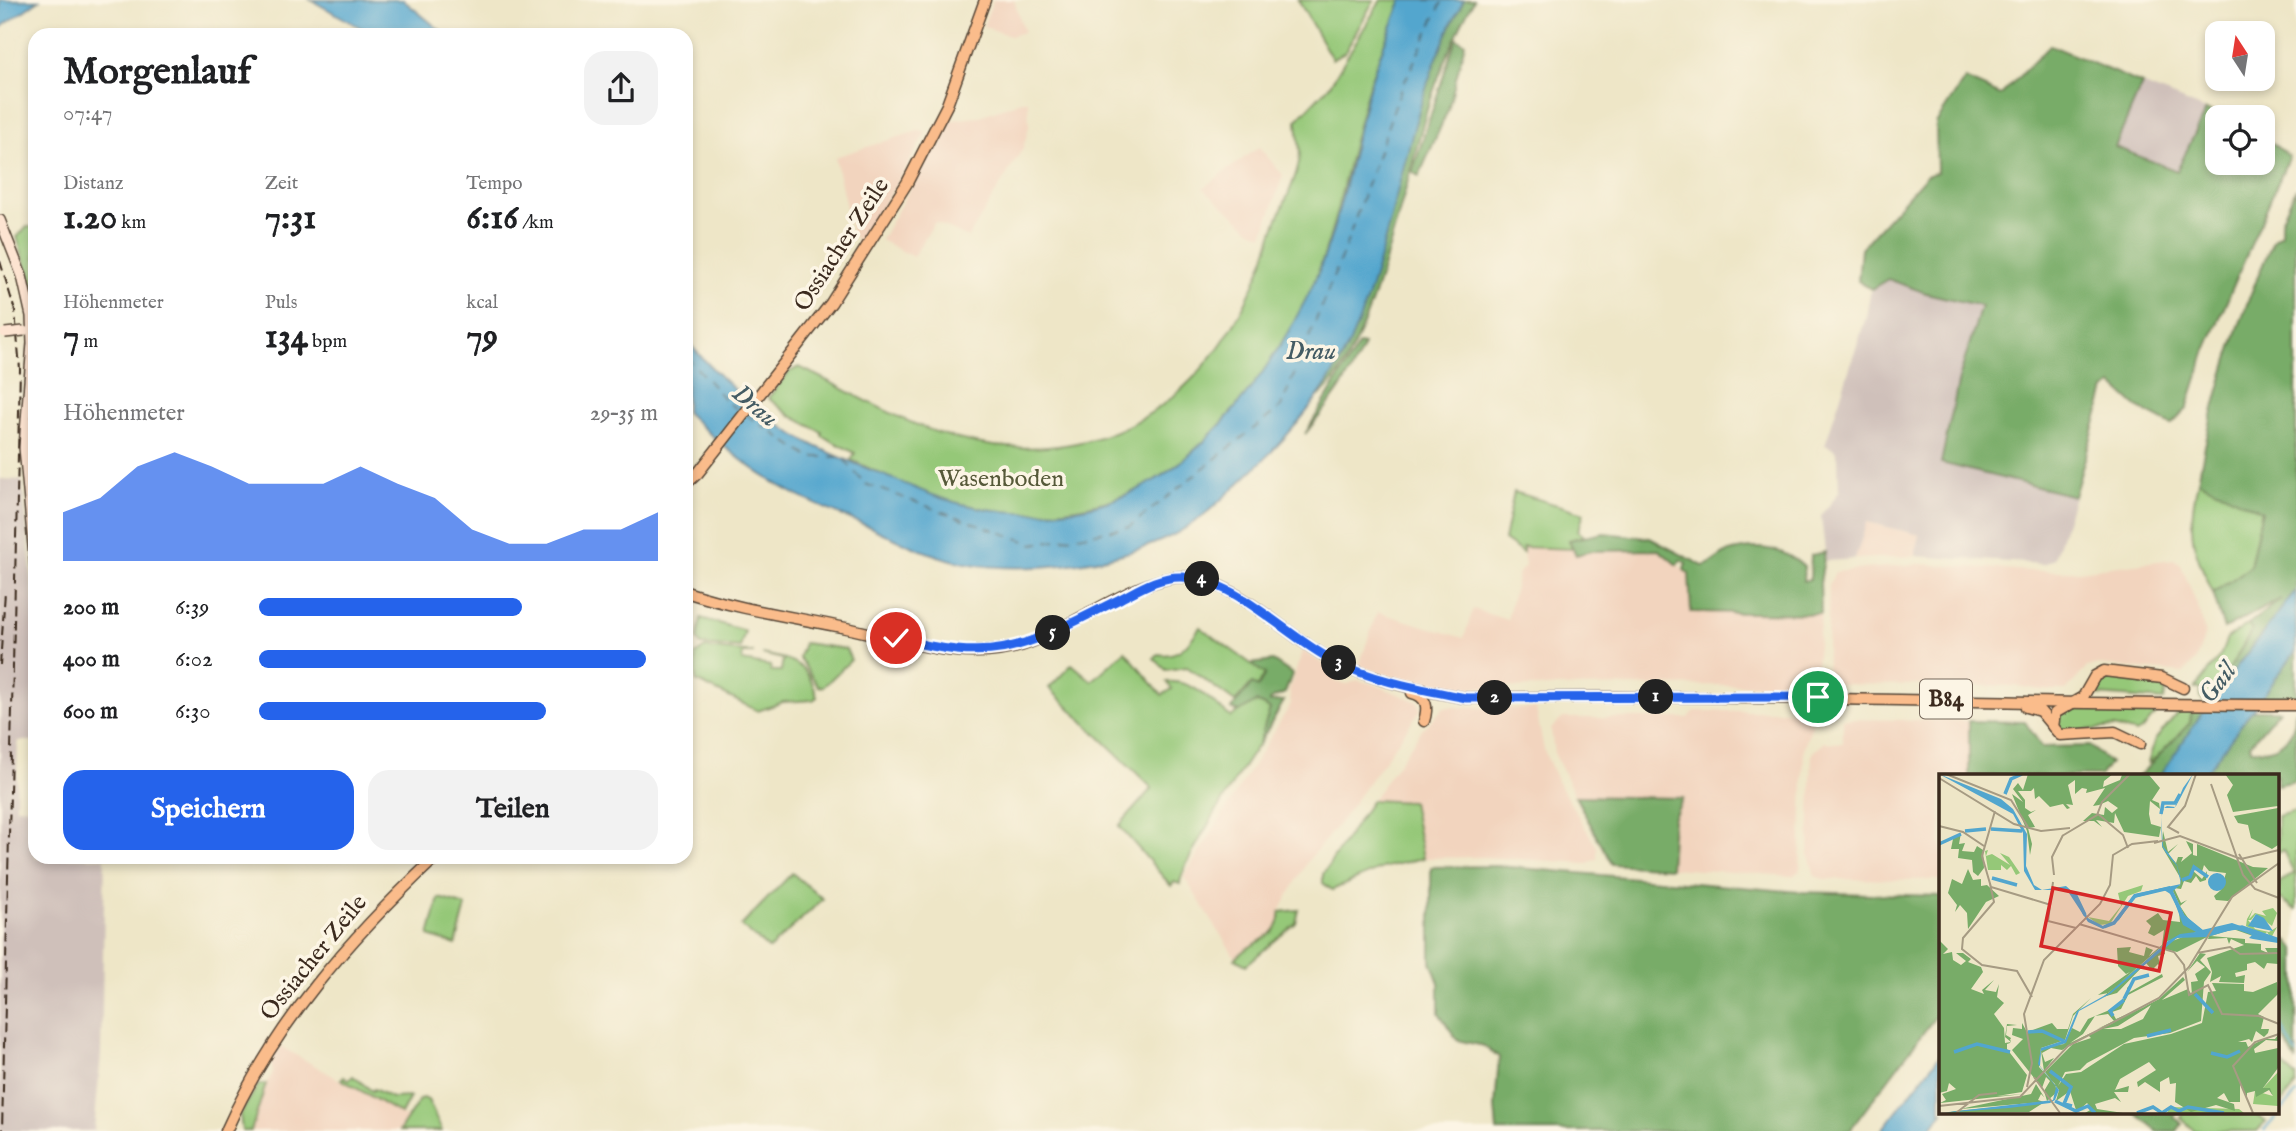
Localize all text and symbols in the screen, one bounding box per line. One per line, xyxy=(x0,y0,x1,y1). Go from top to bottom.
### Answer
north arrow xyxy=(2205,21,2275,91)
map controls xyxy=(2205,21,2275,175)
text: Morgenlauf xyxy=(63,49,251,97)
button: share xyxy=(584,51,658,125)
text: 07:47 xyxy=(63,99,112,128)
button: locate xyxy=(2205,105,2275,175)
text: Distanz xyxy=(63,172,124,196)
text: Zeit xyxy=(265,172,298,196)
text: Tempo xyxy=(466,172,522,196)
street label: Ossiacher Zeile xyxy=(787,172,897,318)
text: 1.20 xyxy=(63,196,117,241)
text: 7:31 xyxy=(265,196,316,241)
text: 6:16 xyxy=(466,196,518,241)
text: km xyxy=(117,211,146,235)
text: /km xyxy=(518,211,554,235)
text: Höhenmeter xyxy=(63,291,164,315)
text: Puls xyxy=(265,291,297,315)
text: kcal xyxy=(466,291,498,315)
text: 7 xyxy=(63,315,79,360)
text: 134 xyxy=(265,315,308,360)
text: 79 xyxy=(466,315,498,360)
text: m xyxy=(79,330,98,354)
text: bpm xyxy=(308,330,347,354)
water label: Drau xyxy=(1286,335,1336,368)
water label: Drau xyxy=(725,377,785,435)
text: Höhenmeter xyxy=(63,399,185,428)
text: 29–35 m xyxy=(590,399,658,428)
park label: Wasenboden xyxy=(938,464,1064,495)
pin: 4 xyxy=(1184,562,1220,596)
text: 4 xyxy=(1197,566,1206,590)
text: 200 m xyxy=(63,593,119,622)
text: 6:39 xyxy=(175,593,209,622)
pin xyxy=(866,608,926,668)
pin: 5 xyxy=(1036,616,1070,650)
icon: check xyxy=(877,619,915,657)
text: 5 xyxy=(1049,620,1056,644)
text: 400 m xyxy=(63,645,120,674)
text: 6:02 xyxy=(175,645,213,674)
pin: 3 xyxy=(1322,646,1356,680)
text: 3 xyxy=(1335,650,1342,674)
water label: Gail xyxy=(2192,654,2245,710)
pin xyxy=(1788,667,1848,727)
icon: arrive xyxy=(1799,678,1837,716)
pin: 2 xyxy=(1478,680,1512,716)
pin: 1 xyxy=(1638,680,1674,714)
road number: B84 xyxy=(1920,680,1972,719)
text: 1 xyxy=(1652,684,1659,708)
text: 2 xyxy=(1490,685,1499,709)
text: 600 m xyxy=(63,697,118,726)
text: 6:30 xyxy=(175,697,211,726)
button: Speichern xyxy=(63,770,354,850)
button: Teilen xyxy=(368,770,658,850)
inset map xyxy=(1939,774,2278,1114)
street label: Ossiacher Zeile xyxy=(254,889,374,1027)

